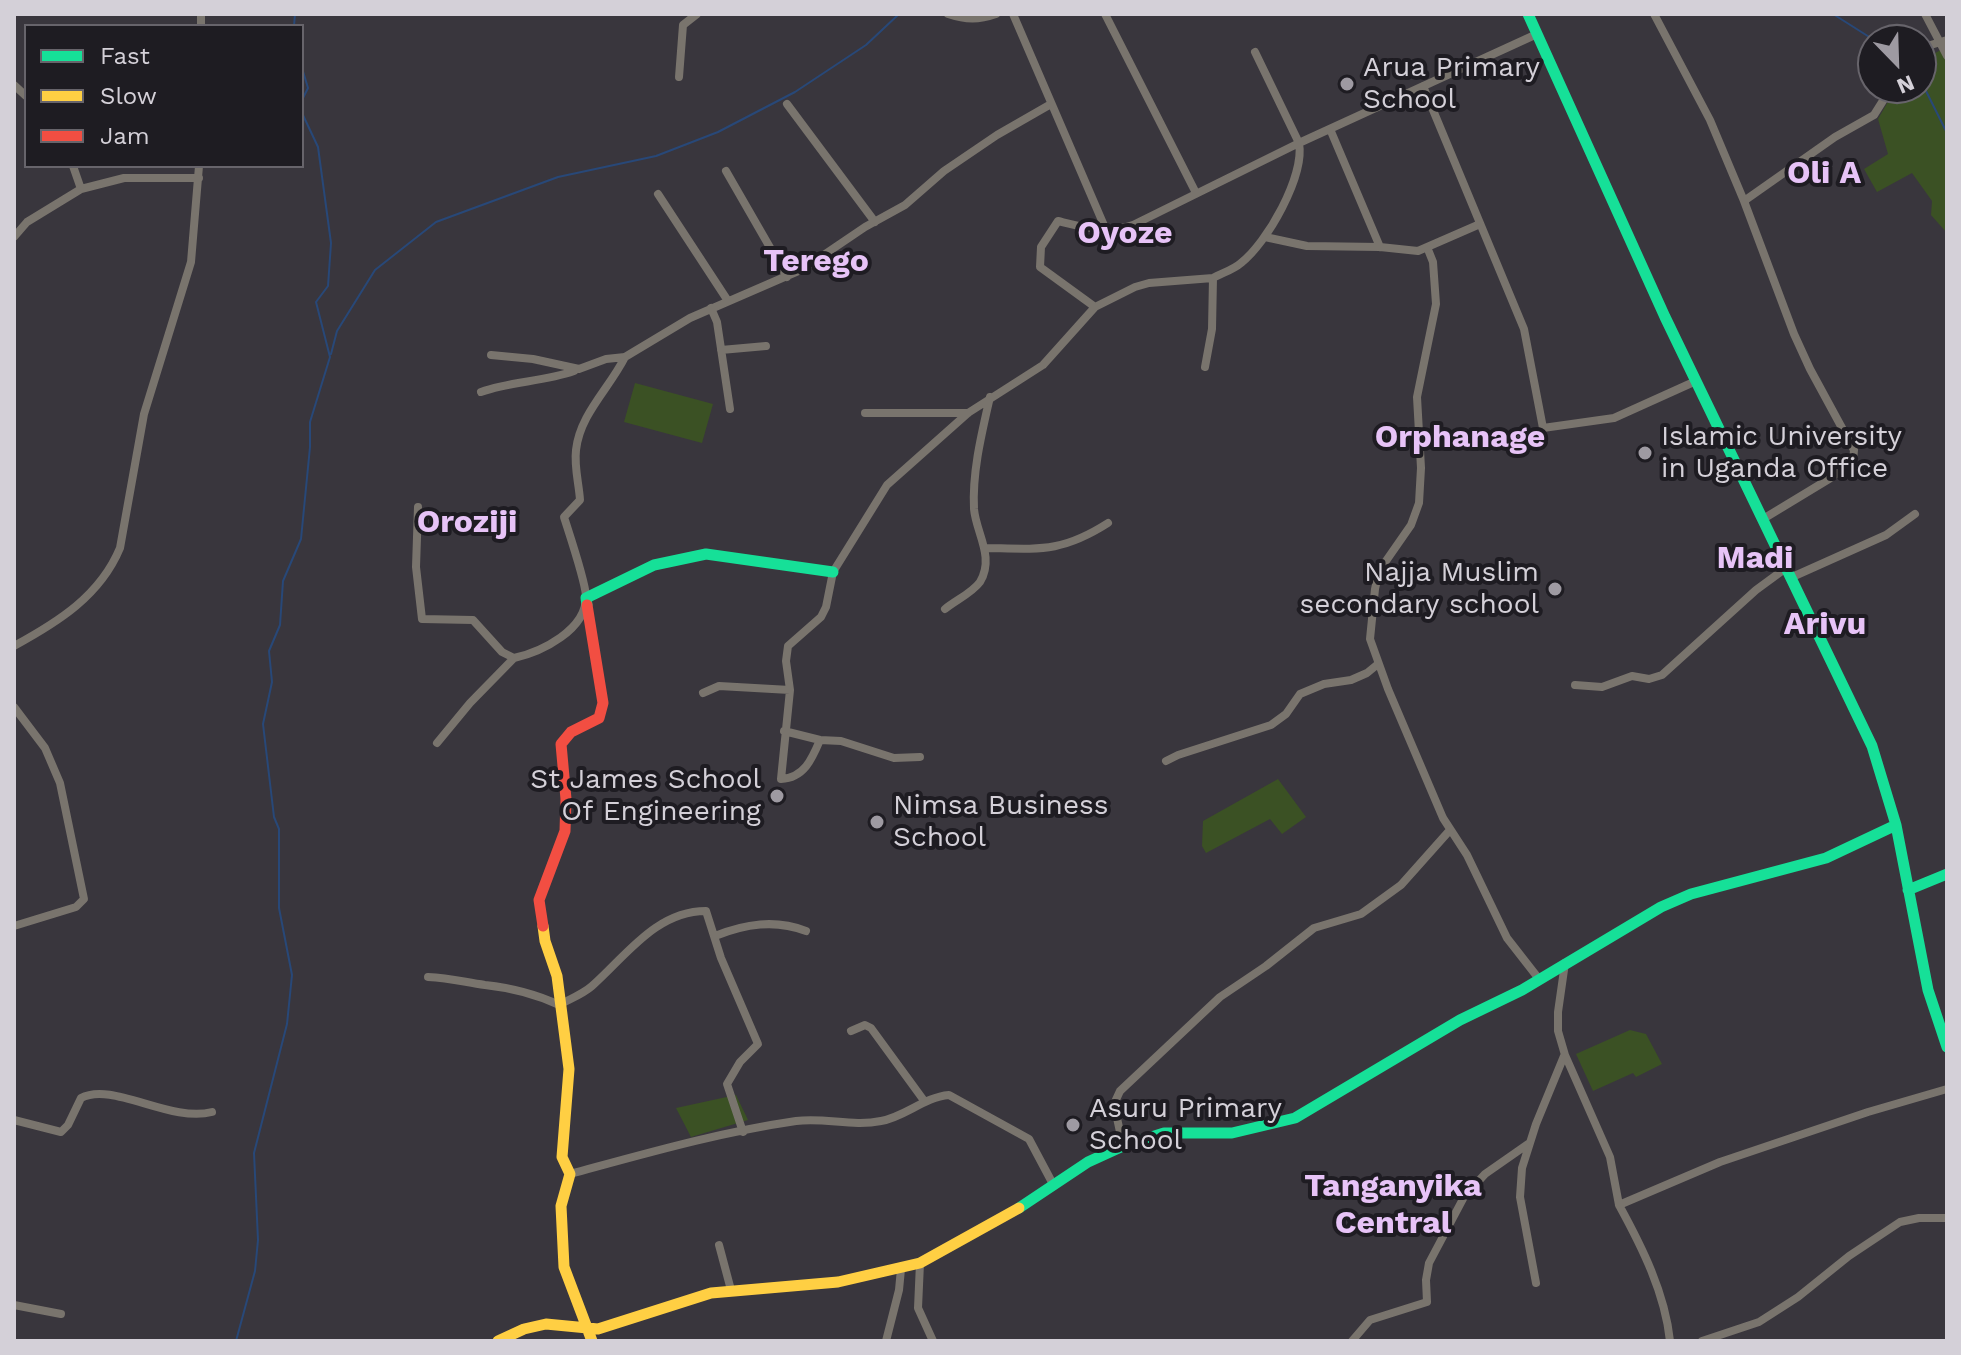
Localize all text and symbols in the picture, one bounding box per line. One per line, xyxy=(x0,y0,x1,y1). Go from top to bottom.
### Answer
legend xyxy=(24,24,304,168)
north arrow xyxy=(1857,24,1937,104)
text: Fast xyxy=(100,42,150,70)
place label: Arua Primary School xyxy=(1363,51,1540,117)
text: N xyxy=(1893,70,1918,99)
marker: Arua Primary School xyxy=(1338,75,1356,93)
text: Slow xyxy=(100,82,157,110)
text: Jam xyxy=(100,122,150,150)
district label: Oli A xyxy=(1787,155,1861,193)
district label: Oyoze xyxy=(1077,215,1173,253)
district label: Terego xyxy=(763,243,869,281)
district label: Orphanage xyxy=(1375,419,1545,457)
place label: Islamic University in Uganda Office xyxy=(1661,420,1902,486)
marker: Islamic University in Uganda Office xyxy=(1636,444,1654,462)
district label: Oroziji xyxy=(417,504,517,542)
district label: Madi xyxy=(1717,540,1793,578)
place label: Najja Muslim secondary school xyxy=(1300,556,1539,622)
marker: Najja Muslim secondary school xyxy=(1546,580,1564,598)
district label: Arivu xyxy=(1784,606,1866,644)
place label: St James School Of Engineering xyxy=(530,763,761,829)
marker: St James School Of Engineering xyxy=(768,787,786,805)
place label: Nimsa Business School xyxy=(893,789,1109,855)
marker: Nimsa Business School xyxy=(868,813,886,831)
place label: Asuru Primary School xyxy=(1089,1092,1282,1158)
marker: Asuru Primary School xyxy=(1064,1116,1082,1134)
district label: Tanganyika Central xyxy=(1304,1168,1482,1243)

